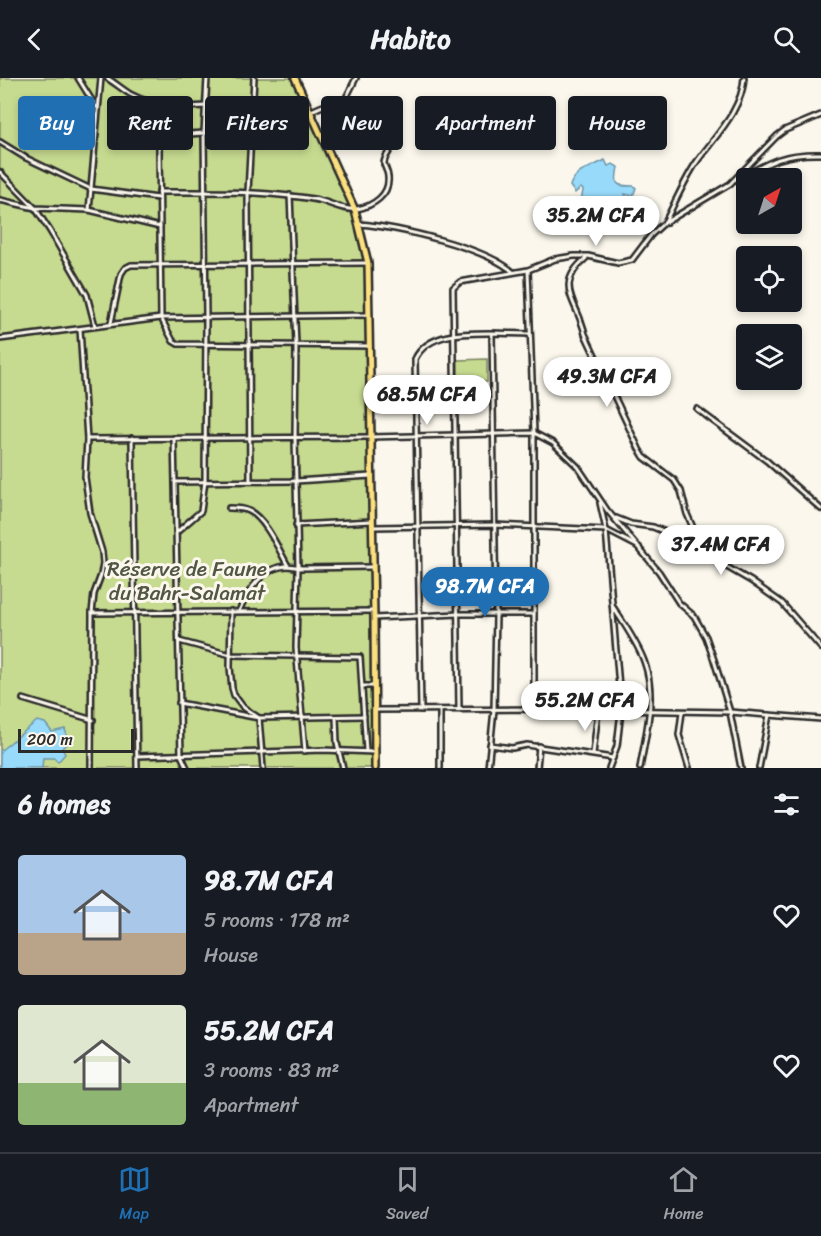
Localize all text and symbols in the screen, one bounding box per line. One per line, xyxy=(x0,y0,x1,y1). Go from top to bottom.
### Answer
text: Habito xyxy=(370,15,451,63)
icon: back xyxy=(18,23,51,56)
icon: search xyxy=(770,23,803,56)
chip: Buy xyxy=(18,96,95,150)
chip: Rent xyxy=(107,96,193,150)
chip: Filters xyxy=(205,96,309,150)
chip: New xyxy=(321,96,403,150)
chip: Apartment xyxy=(415,96,556,150)
chip: House xyxy=(568,96,667,150)
north arrow xyxy=(736,168,802,234)
map controls xyxy=(736,168,802,390)
pin: 35.2M CFA xyxy=(527,196,665,247)
text: 35.2M CFA xyxy=(547,198,645,233)
button: locate xyxy=(736,246,802,312)
button: layers xyxy=(736,324,802,390)
pin: 49.3M CFA xyxy=(538,357,676,408)
text: 49.3M CFA xyxy=(557,359,657,394)
pin: 68.5M CFA xyxy=(358,375,496,426)
text: 68.5M CFA xyxy=(377,377,477,412)
pin: 37.4M CFA xyxy=(652,525,790,576)
text: 37.4M CFA xyxy=(672,527,770,562)
park label: Réserve de Faune du Bahr-Salamat xyxy=(107,550,267,612)
pin: 98.7M CFA xyxy=(416,567,554,618)
text: 98.7M CFA xyxy=(435,569,535,604)
pin: 55.2M CFA xyxy=(516,681,654,732)
text: 55.2M CFA xyxy=(535,683,635,718)
text: 200 m xyxy=(27,725,73,754)
scale bar xyxy=(18,726,134,754)
text: 6 homes xyxy=(18,781,110,827)
icon: filters xyxy=(770,788,803,821)
text: 98.7M CFA xyxy=(204,857,334,903)
icon: home xyxy=(66,879,138,951)
icon: heart xyxy=(770,899,803,932)
text: 5 rooms · 178 m² xyxy=(204,903,350,938)
text: House xyxy=(204,938,258,973)
text: 55.2M CFA xyxy=(204,1007,334,1053)
icon: home xyxy=(66,1029,138,1101)
icon: heart xyxy=(770,1049,803,1082)
text: 3 rooms · 83 m² xyxy=(204,1053,339,1088)
text: Apartment xyxy=(204,1088,298,1123)
tab: Map xyxy=(118,1163,151,1228)
tab: Saved xyxy=(386,1163,428,1228)
tab: Home xyxy=(663,1163,703,1228)

